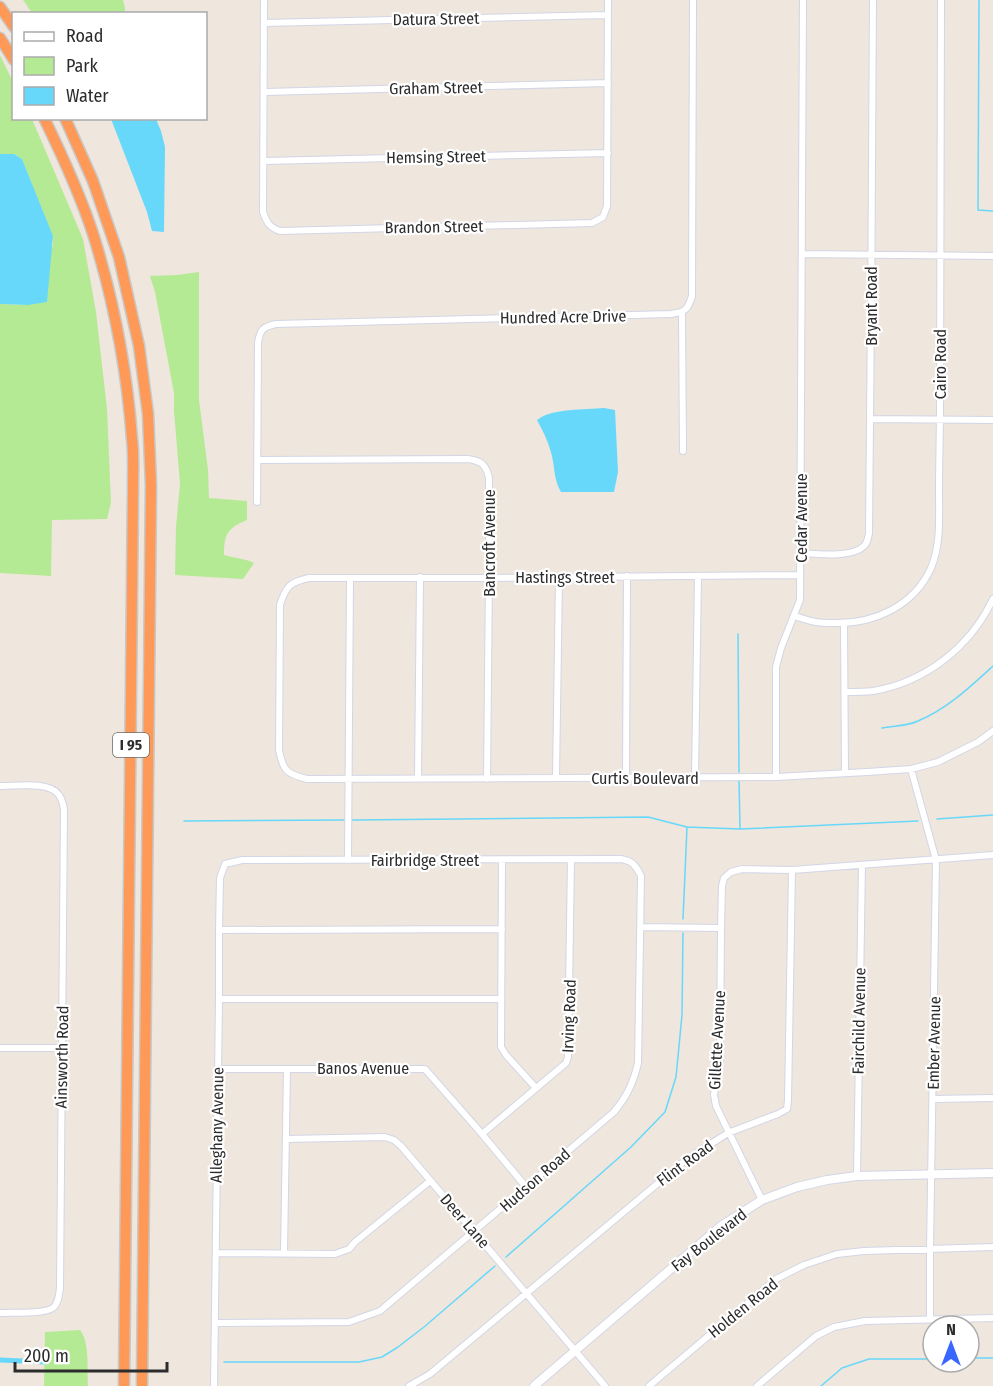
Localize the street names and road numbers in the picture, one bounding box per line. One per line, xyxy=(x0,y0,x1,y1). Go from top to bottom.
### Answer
street label: Datura Street xyxy=(393,9,480,29)
street label: Graham Street xyxy=(389,78,484,98)
street label: Hemsing Street xyxy=(386,147,487,167)
street label: Brandon Street xyxy=(385,217,484,237)
street label: Bryant Road xyxy=(862,266,881,346)
street label: Hundred Acre Drive xyxy=(500,306,626,328)
street label: Cairo Road xyxy=(931,329,950,399)
street label: Cedar Avenue xyxy=(792,473,811,563)
street label: Bancroft Avenue xyxy=(480,489,499,597)
street label: Hastings Street xyxy=(515,568,615,587)
road number: I 95 xyxy=(113,733,149,757)
street label: Curtis Boulevard xyxy=(591,769,699,788)
street label: Fairbridge Street xyxy=(371,851,480,870)
street label: Fairchild Avenue xyxy=(849,967,869,1075)
street label: Irving Road xyxy=(558,979,580,1053)
street label: Gillette Avenue xyxy=(705,990,729,1090)
street label: Ember Avenue xyxy=(924,996,944,1090)
street label: Ainsworth Road xyxy=(52,1005,72,1109)
street label: Banos Avenue xyxy=(317,1059,409,1078)
street label: Alleghany Avenue xyxy=(206,1067,228,1183)
street label: Flint Road xyxy=(653,1136,717,1190)
street label: Hudson Road xyxy=(496,1144,574,1216)
street label: Deer Lane xyxy=(436,1190,494,1252)
street label: Fay Boulevard xyxy=(667,1205,751,1275)
street label: Holden Road xyxy=(704,1274,782,1342)

